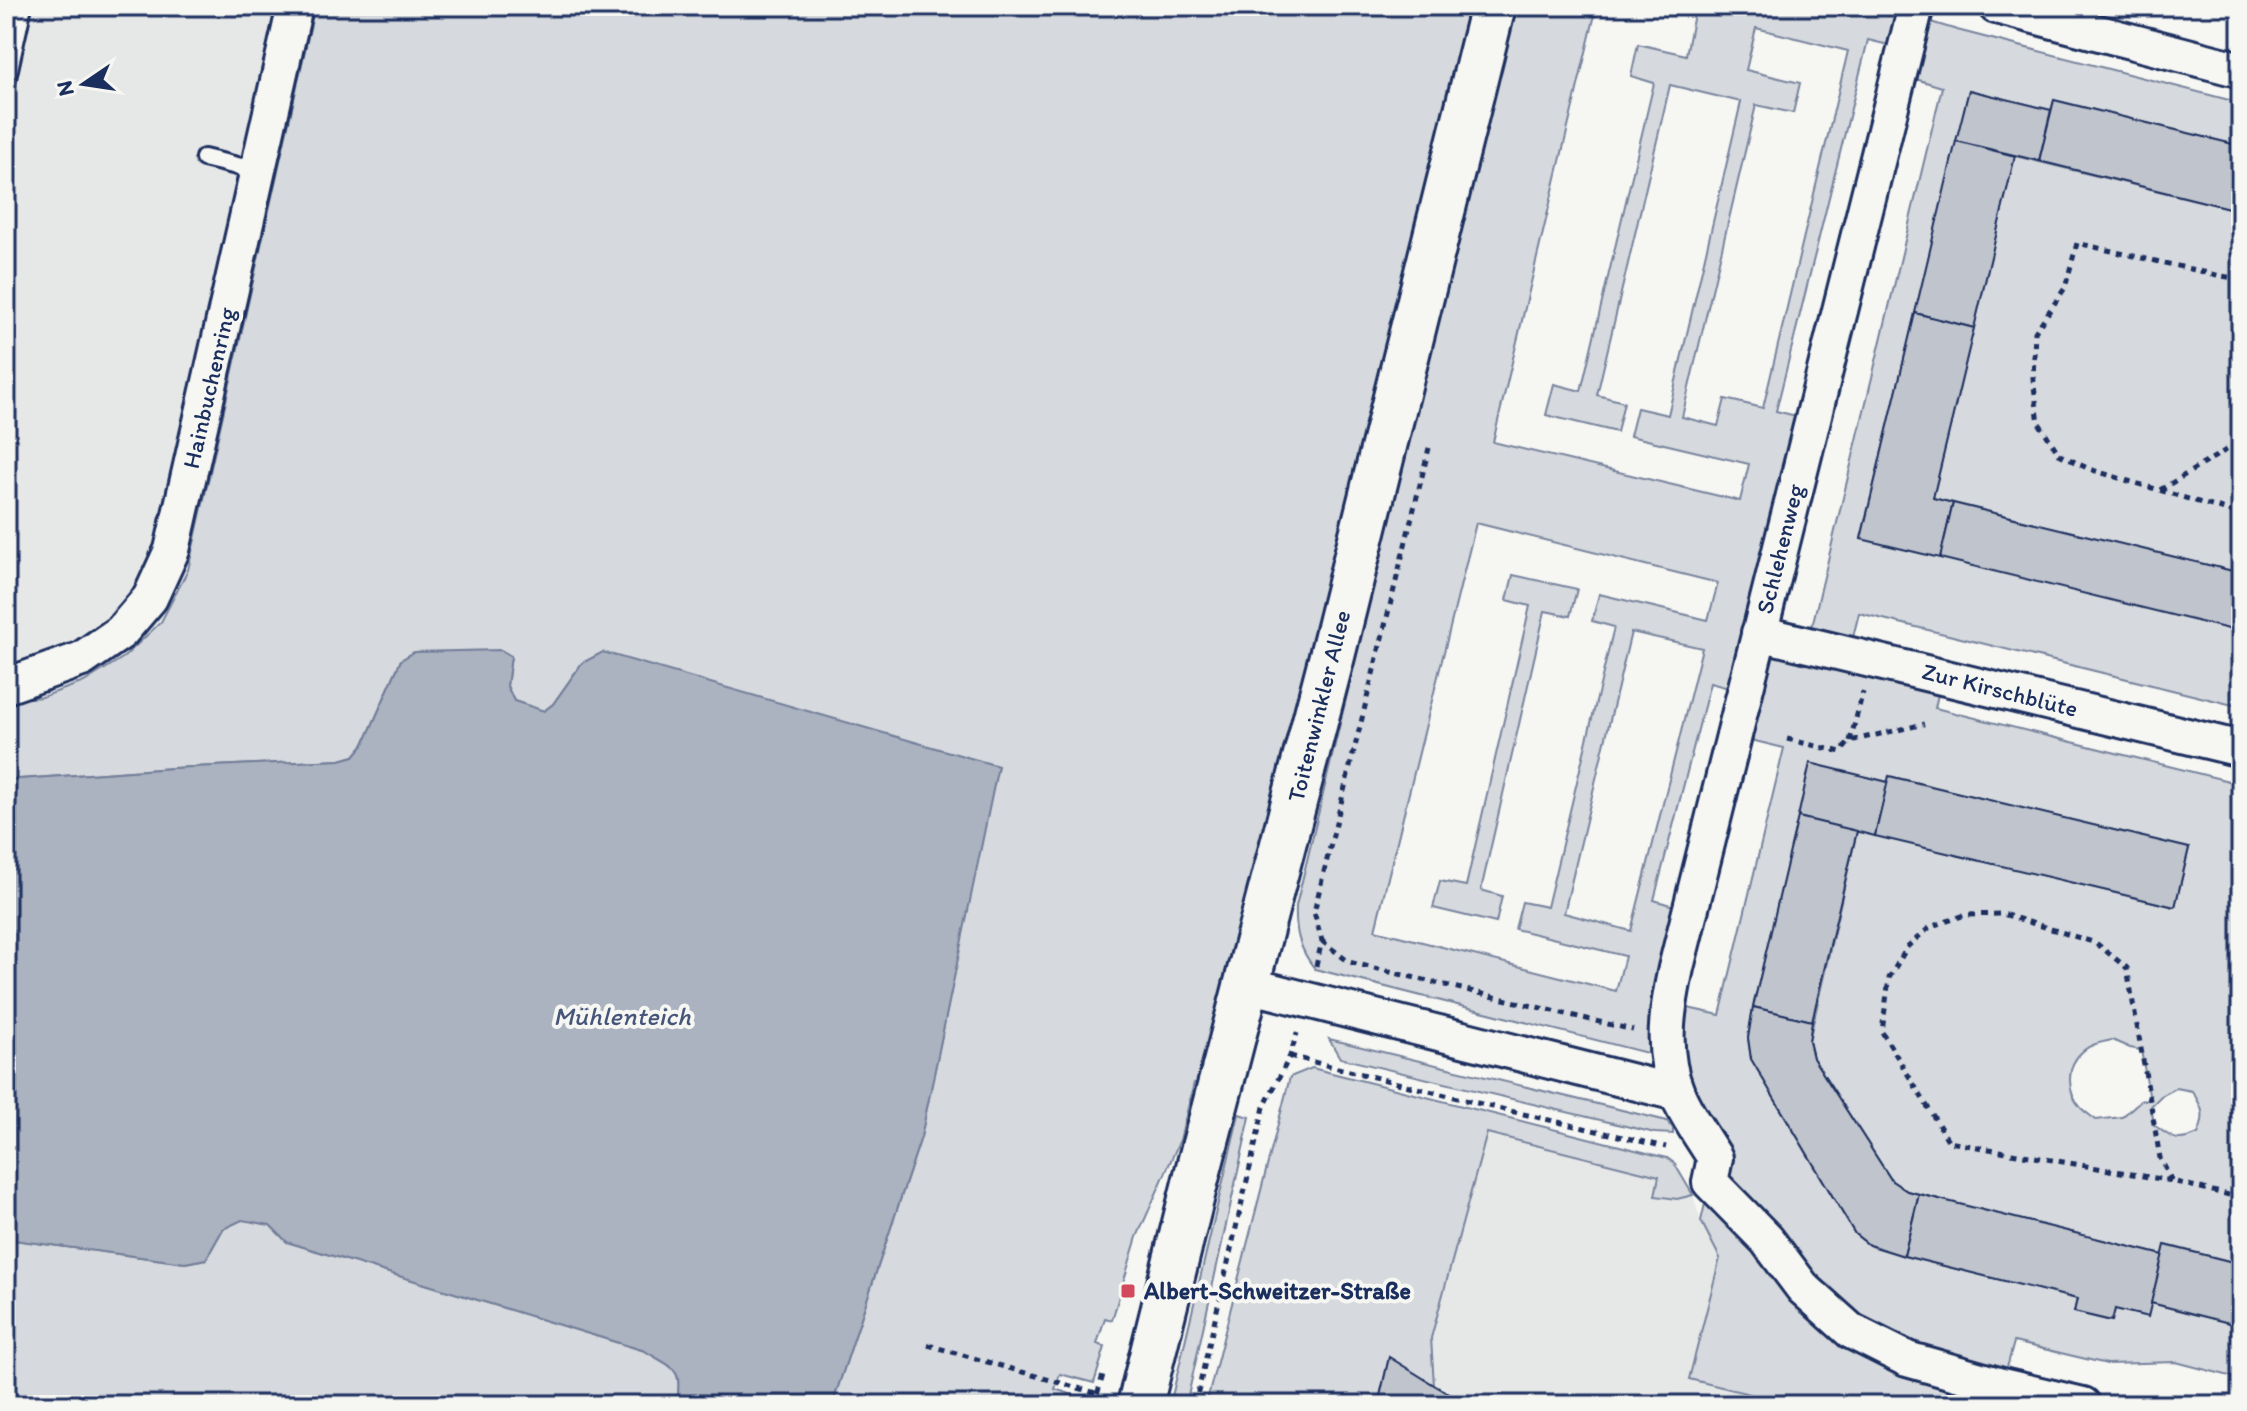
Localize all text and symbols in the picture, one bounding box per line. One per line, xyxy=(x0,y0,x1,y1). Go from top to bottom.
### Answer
north arrow xyxy=(44,44,124,124)
text: N xyxy=(50,78,80,99)
street label: Hainbuchenring xyxy=(176,304,241,471)
street label: Schlehenweg xyxy=(1749,480,1810,617)
street label: Toitenwinkler Allee xyxy=(1281,607,1356,805)
street label: Zur Kirschblüte xyxy=(1919,656,2081,723)
water label: Mühlenteich xyxy=(553,1000,691,1032)
place label: Albert-Schweitzer-Straße xyxy=(1143,1276,1411,1305)
marker: Albert-Schweitzer-Straße xyxy=(1119,1282,1137,1300)

